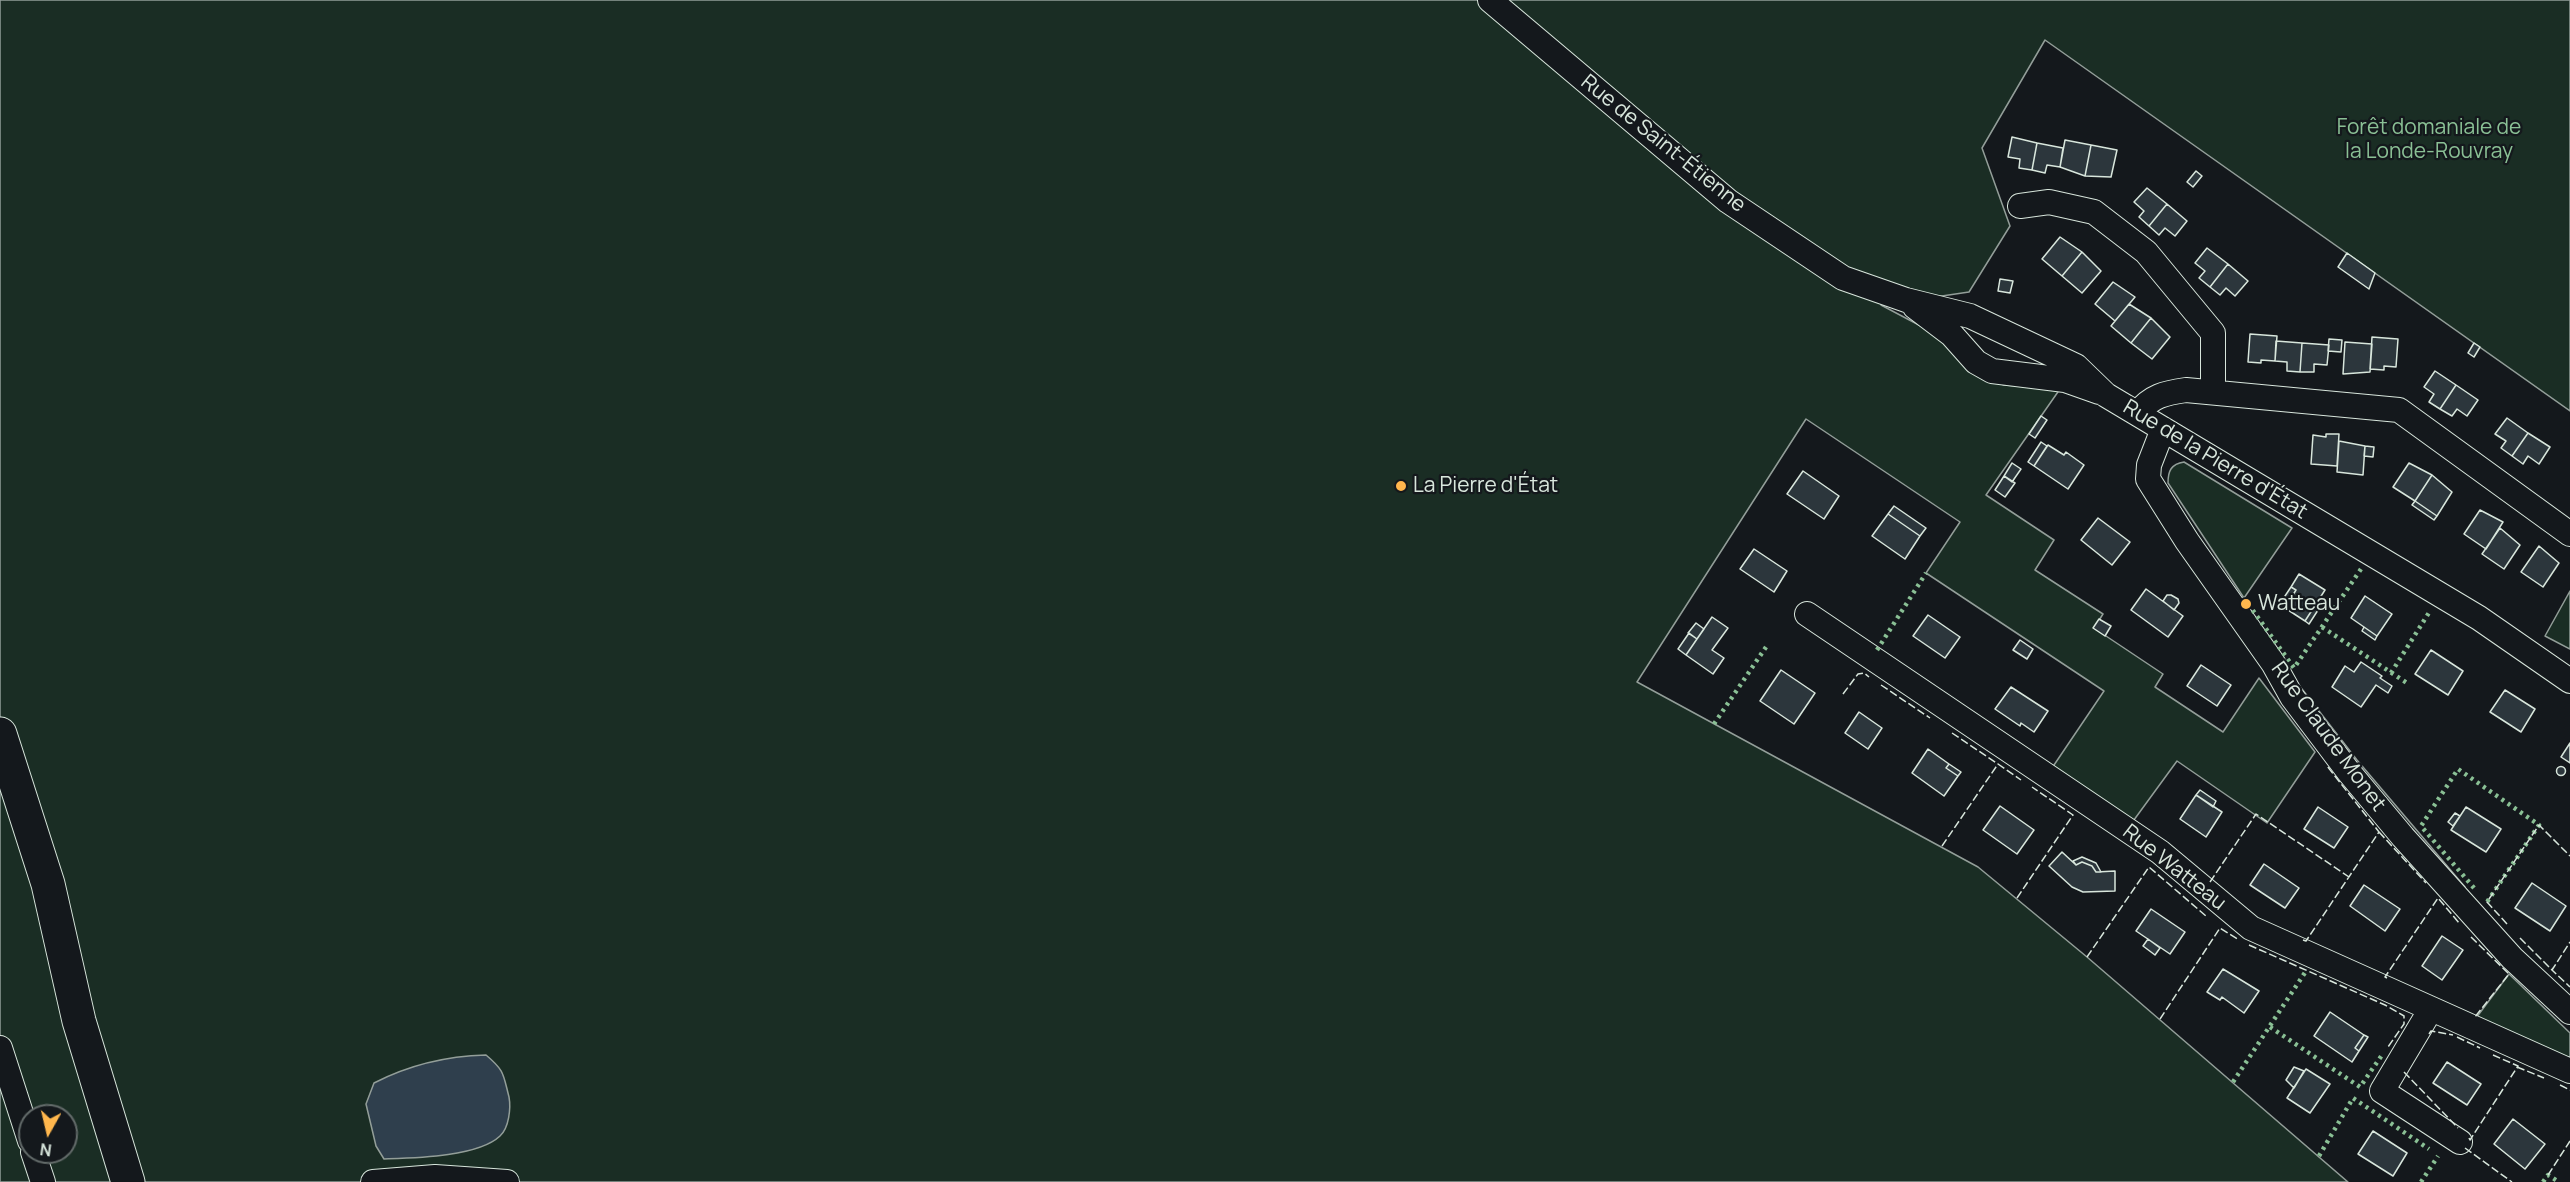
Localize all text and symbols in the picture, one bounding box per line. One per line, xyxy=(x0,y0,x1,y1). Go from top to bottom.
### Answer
street label: Rue de Saint-Étienne xyxy=(1576,70,1750,218)
park label: Forêt domaniale de la Londe-Rouvray xyxy=(2337,115,2521,165)
street label: Rue de la Pierre d'État xyxy=(2118,395,2312,525)
place label: La Pierre d'État xyxy=(1413,473,1558,499)
marker: La Pierre d'État xyxy=(1394,479,1408,493)
place label: Watteau xyxy=(2258,591,2340,617)
marker: Watteau xyxy=(2239,597,2253,611)
street label: Rue Claude Monet xyxy=(2265,657,2391,817)
street label: Rue Watteau xyxy=(2117,820,2231,916)
north arrow xyxy=(18,1104,78,1164)
text: N xyxy=(39,1138,53,1162)

